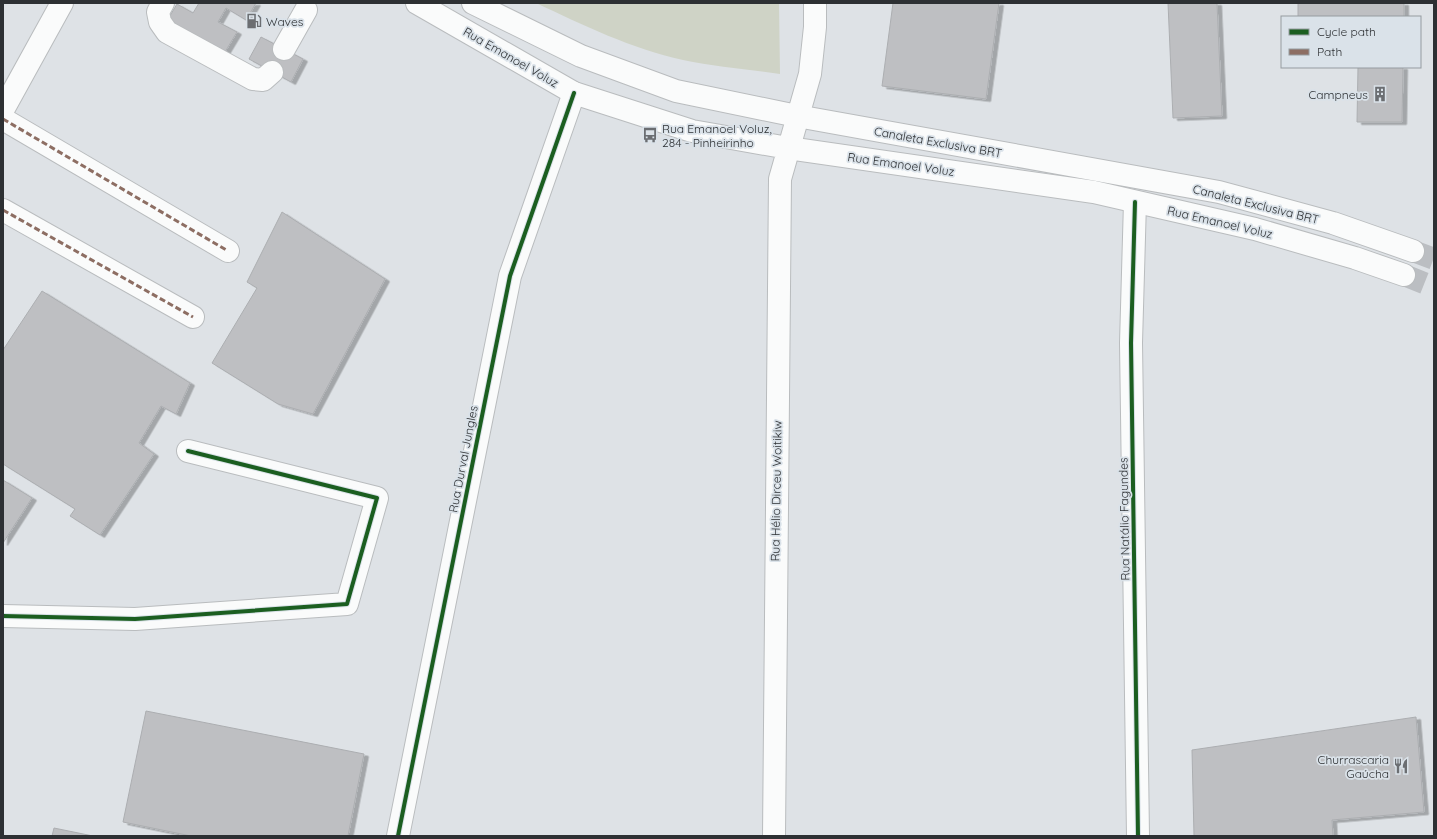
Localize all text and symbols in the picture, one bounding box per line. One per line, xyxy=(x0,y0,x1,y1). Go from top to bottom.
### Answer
fuel station icon: Waves xyxy=(245,12,263,30)
place label: Waves xyxy=(266,14,304,29)
legend xyxy=(1281,16,1421,68)
street label: Rua Emanoel Voluz xyxy=(461,24,562,91)
text: Cycle path xyxy=(1317,24,1376,39)
text: Path xyxy=(1317,44,1342,59)
building icon: Campneus xyxy=(1371,85,1389,103)
place label: Campneus xyxy=(1309,87,1368,102)
place label: Rua Emanoel Voluz, 284 - Pinheirinho xyxy=(662,121,772,150)
street label: Canaleta Exclusiva BRT xyxy=(873,123,1003,161)
bus stop icon: Rua Emanoel Voluz, 284 - Pinheirinho xyxy=(641,126,659,144)
street label: Rua Emanoel Voluz xyxy=(847,149,956,179)
street label: Canaleta Exclusiva BRT xyxy=(1191,181,1321,227)
street label: Rua Emanoel Voluz xyxy=(1166,203,1274,241)
street label: Rua Durval Jungles xyxy=(445,404,481,514)
street label: Rua Hélio Dirceu Woitikiw xyxy=(767,420,785,562)
street label: Rua Natálio Fagundes xyxy=(1115,457,1133,581)
place label: Churrascaria Gaúcha xyxy=(1318,752,1389,781)
restaurant icon: Churrascaria Gaúcha xyxy=(1392,757,1410,775)

